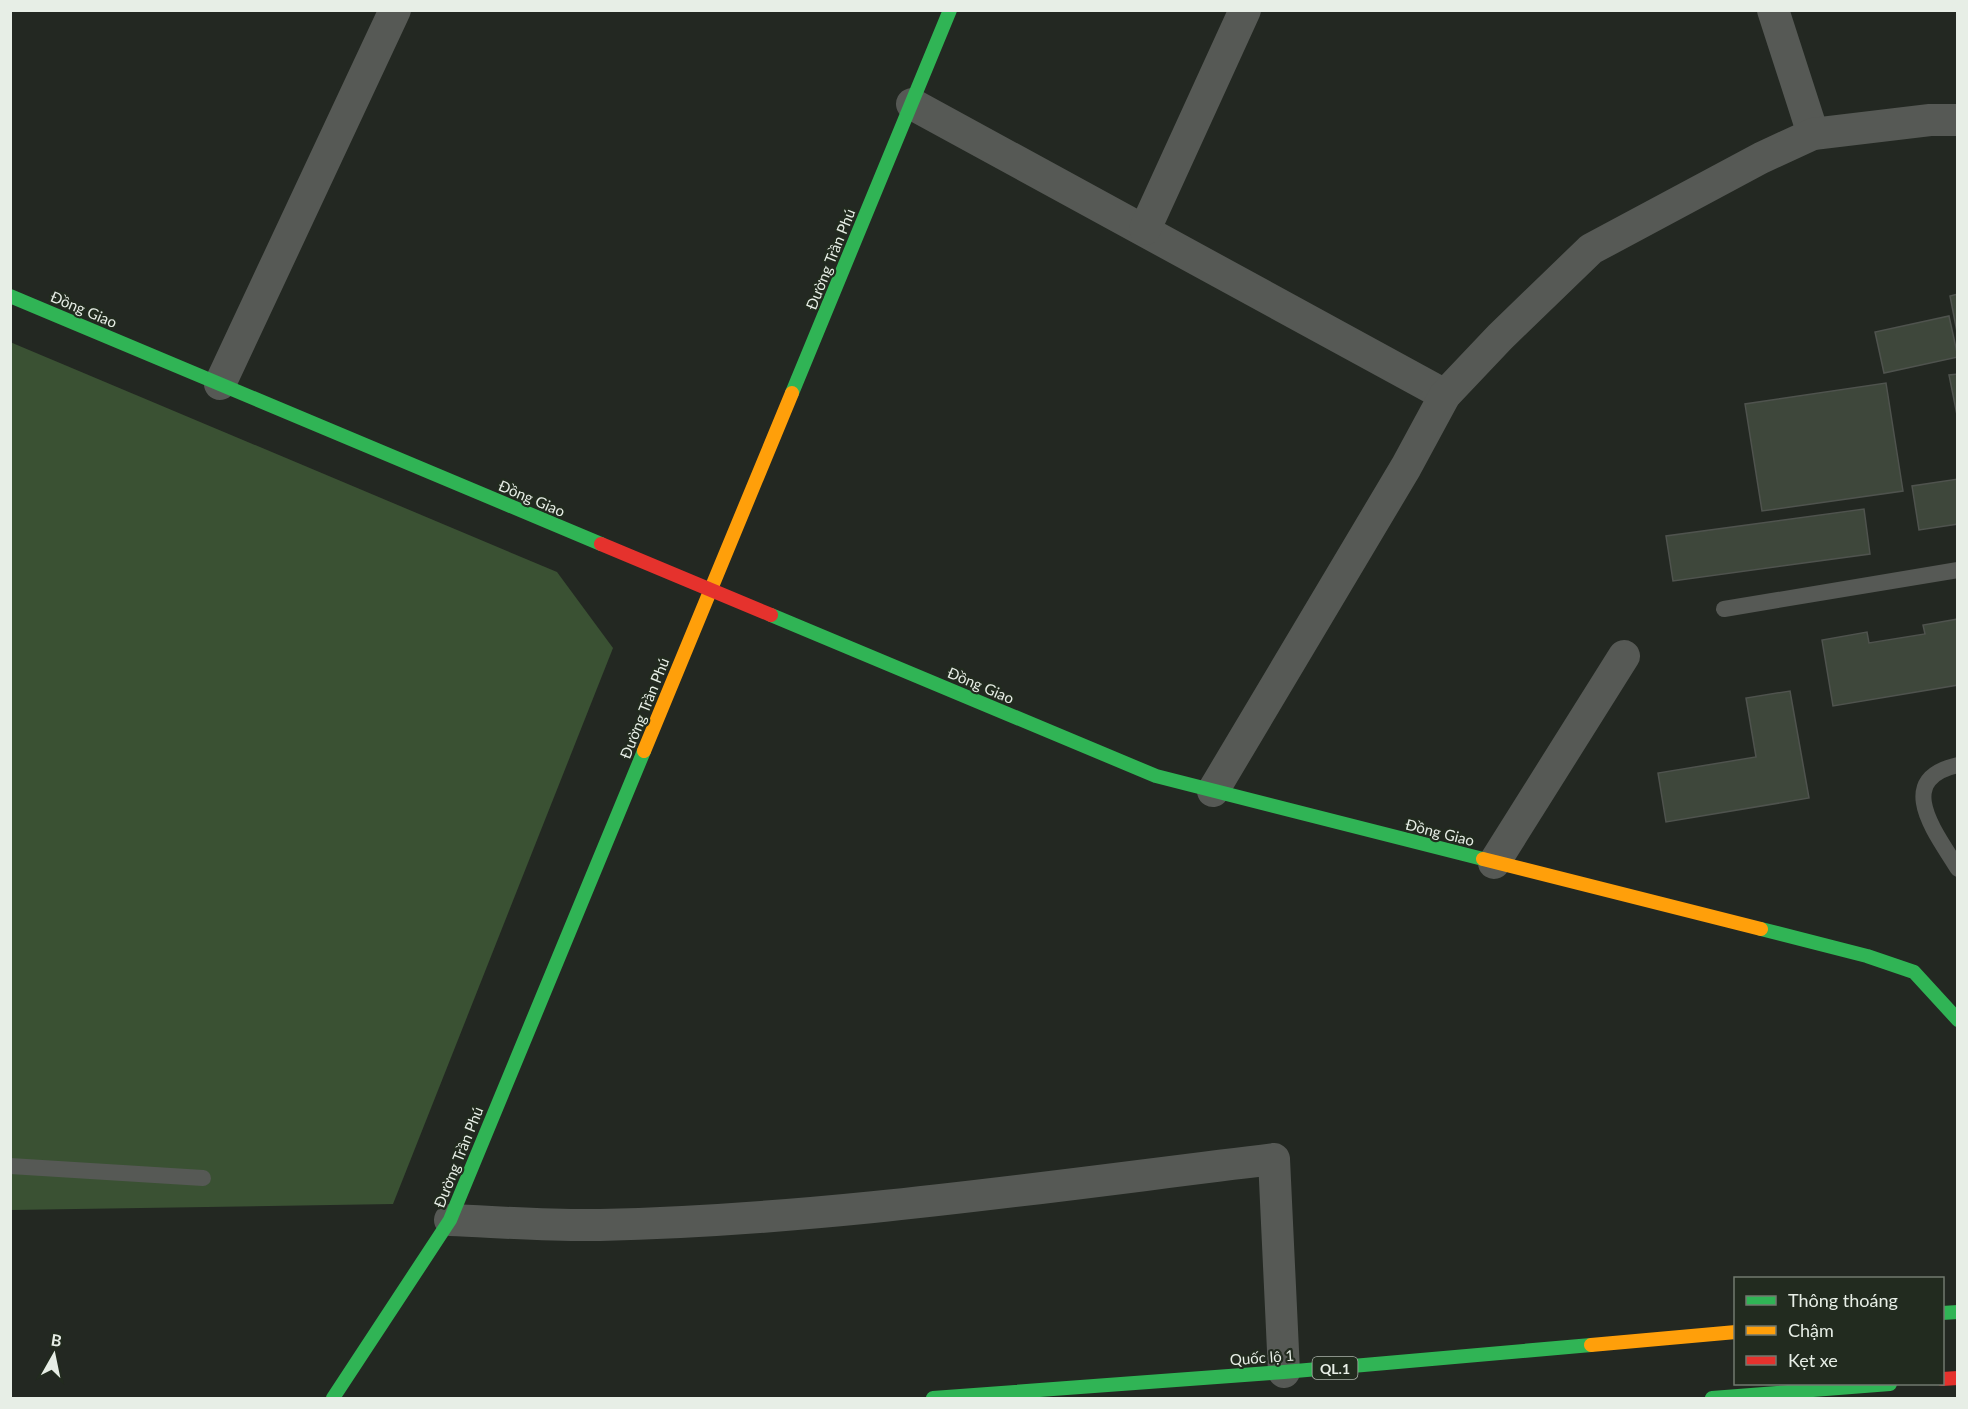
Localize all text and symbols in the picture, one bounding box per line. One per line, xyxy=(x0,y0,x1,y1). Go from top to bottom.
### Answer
street label: Đường Trần Phú xyxy=(802,206,858,312)
street label: Đồng Giao xyxy=(48,287,120,331)
street label: Đồng Giao xyxy=(496,476,568,520)
street label: Đường Trần Phú xyxy=(616,655,672,761)
street label: Đồng Giao xyxy=(945,663,1017,707)
street label: Đồng Giao xyxy=(1404,815,1476,849)
street label: Đường Trần Phú xyxy=(430,1104,486,1210)
legend xyxy=(1734,1277,1944,1385)
text: Thông thoáng xyxy=(1788,1289,1898,1311)
text: Chậm xyxy=(1788,1319,1834,1341)
north arrow xyxy=(24,1325,84,1385)
text: B xyxy=(50,1329,63,1350)
street label: Quốc lộ 1 xyxy=(1229,1346,1295,1368)
text: Kẹt xe xyxy=(1788,1349,1838,1371)
road number: QL.1 xyxy=(1312,1357,1358,1379)

